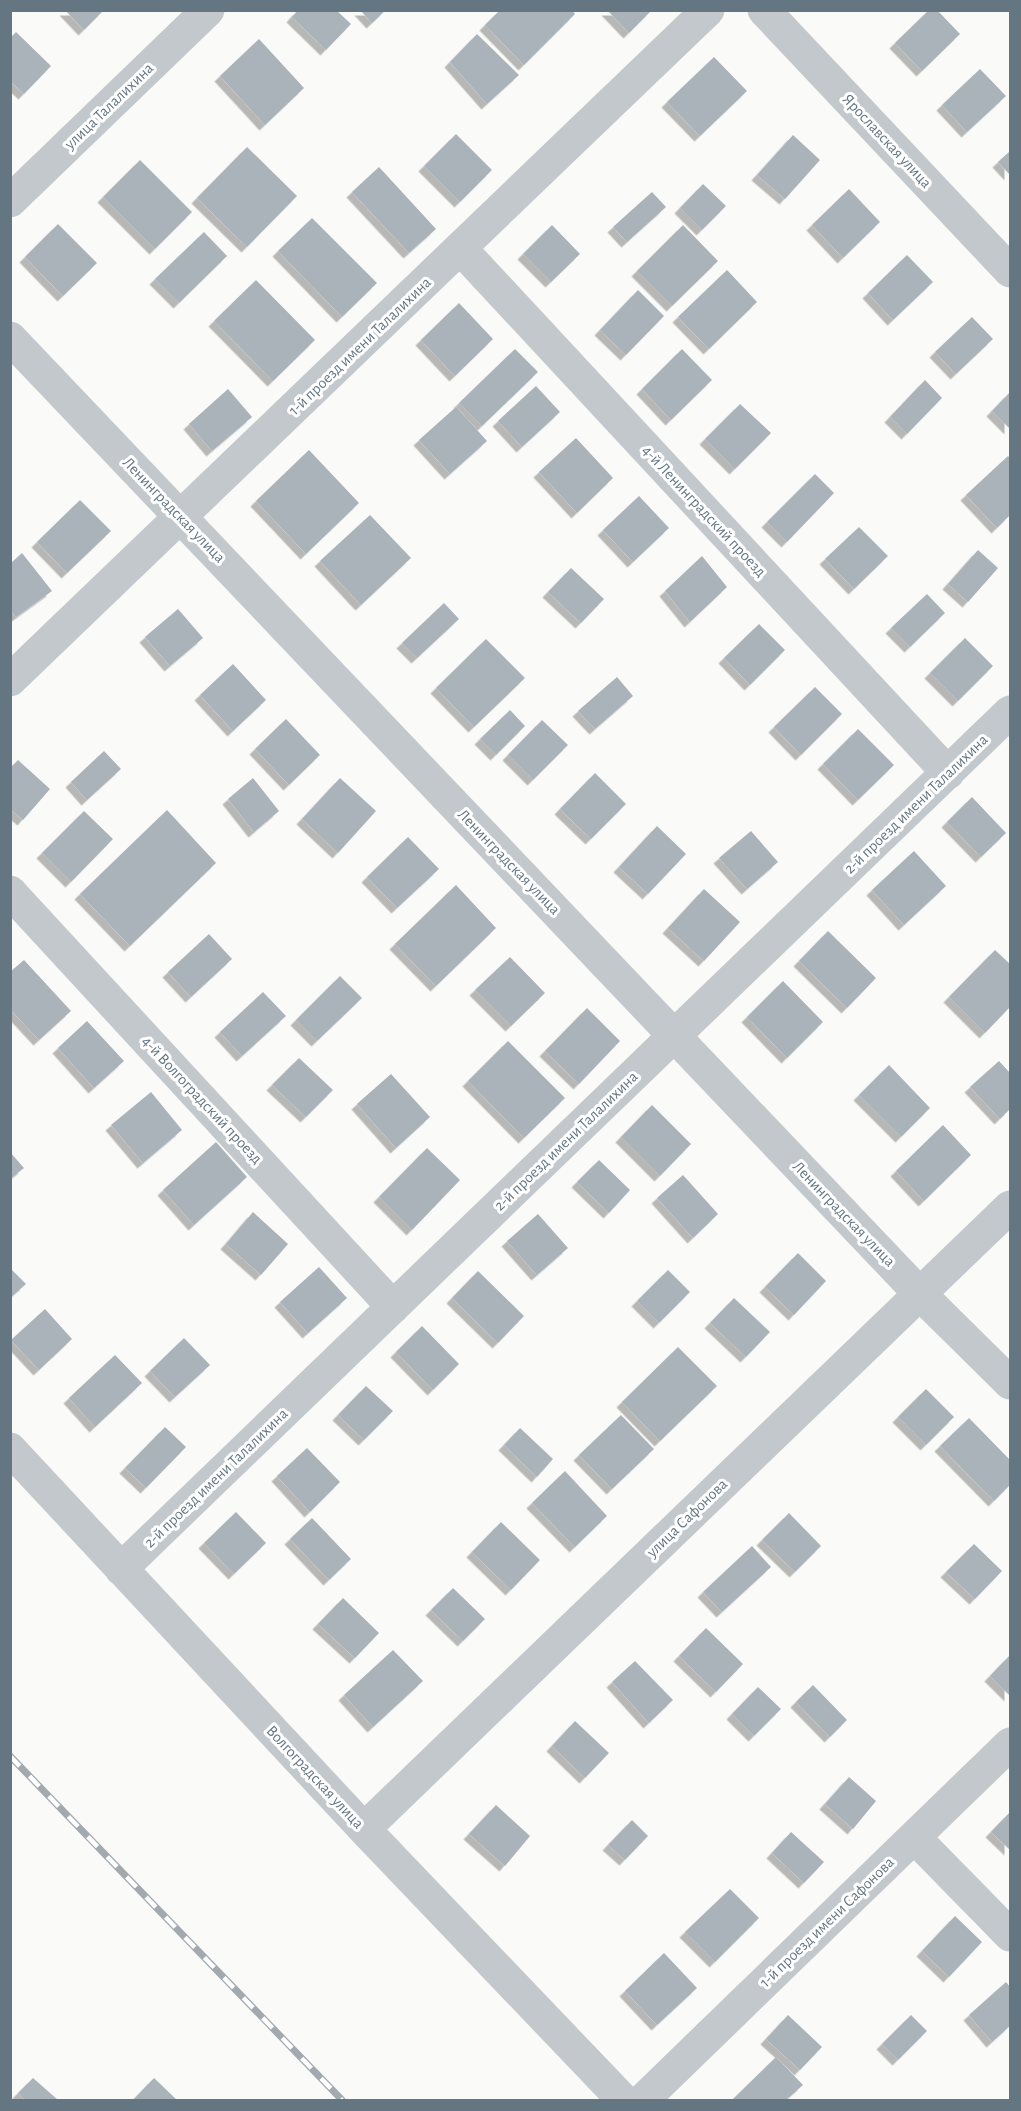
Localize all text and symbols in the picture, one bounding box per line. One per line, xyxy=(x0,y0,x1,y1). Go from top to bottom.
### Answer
street label: улица Талалихина xyxy=(61,60,157,154)
street label: Ярославская улица xyxy=(839,91,935,192)
street label: 1-й проезд имени Талалихина xyxy=(286,274,434,418)
street label: 4-й Ленинградский проезд xyxy=(639,442,769,580)
street label: Ленинградская улица xyxy=(119,454,228,566)
street label: 2-й проезд имени Талалихина xyxy=(841,731,991,877)
street label: Ленинградская улица xyxy=(454,806,563,918)
street label: 4-й Волгоградский проезд xyxy=(139,1033,265,1167)
street label: 2-й проезд имени Талалихина xyxy=(491,1068,641,1214)
street label: Ленинградская улица xyxy=(789,1158,898,1270)
street label: 2-й проезд имени Талалихина xyxy=(141,1405,291,1551)
street label: улица Сафонова xyxy=(643,1476,731,1562)
street label: Волгоградская улица xyxy=(263,1722,367,1832)
street label: 1-й проезд имени Сафонова xyxy=(757,1854,897,1990)

